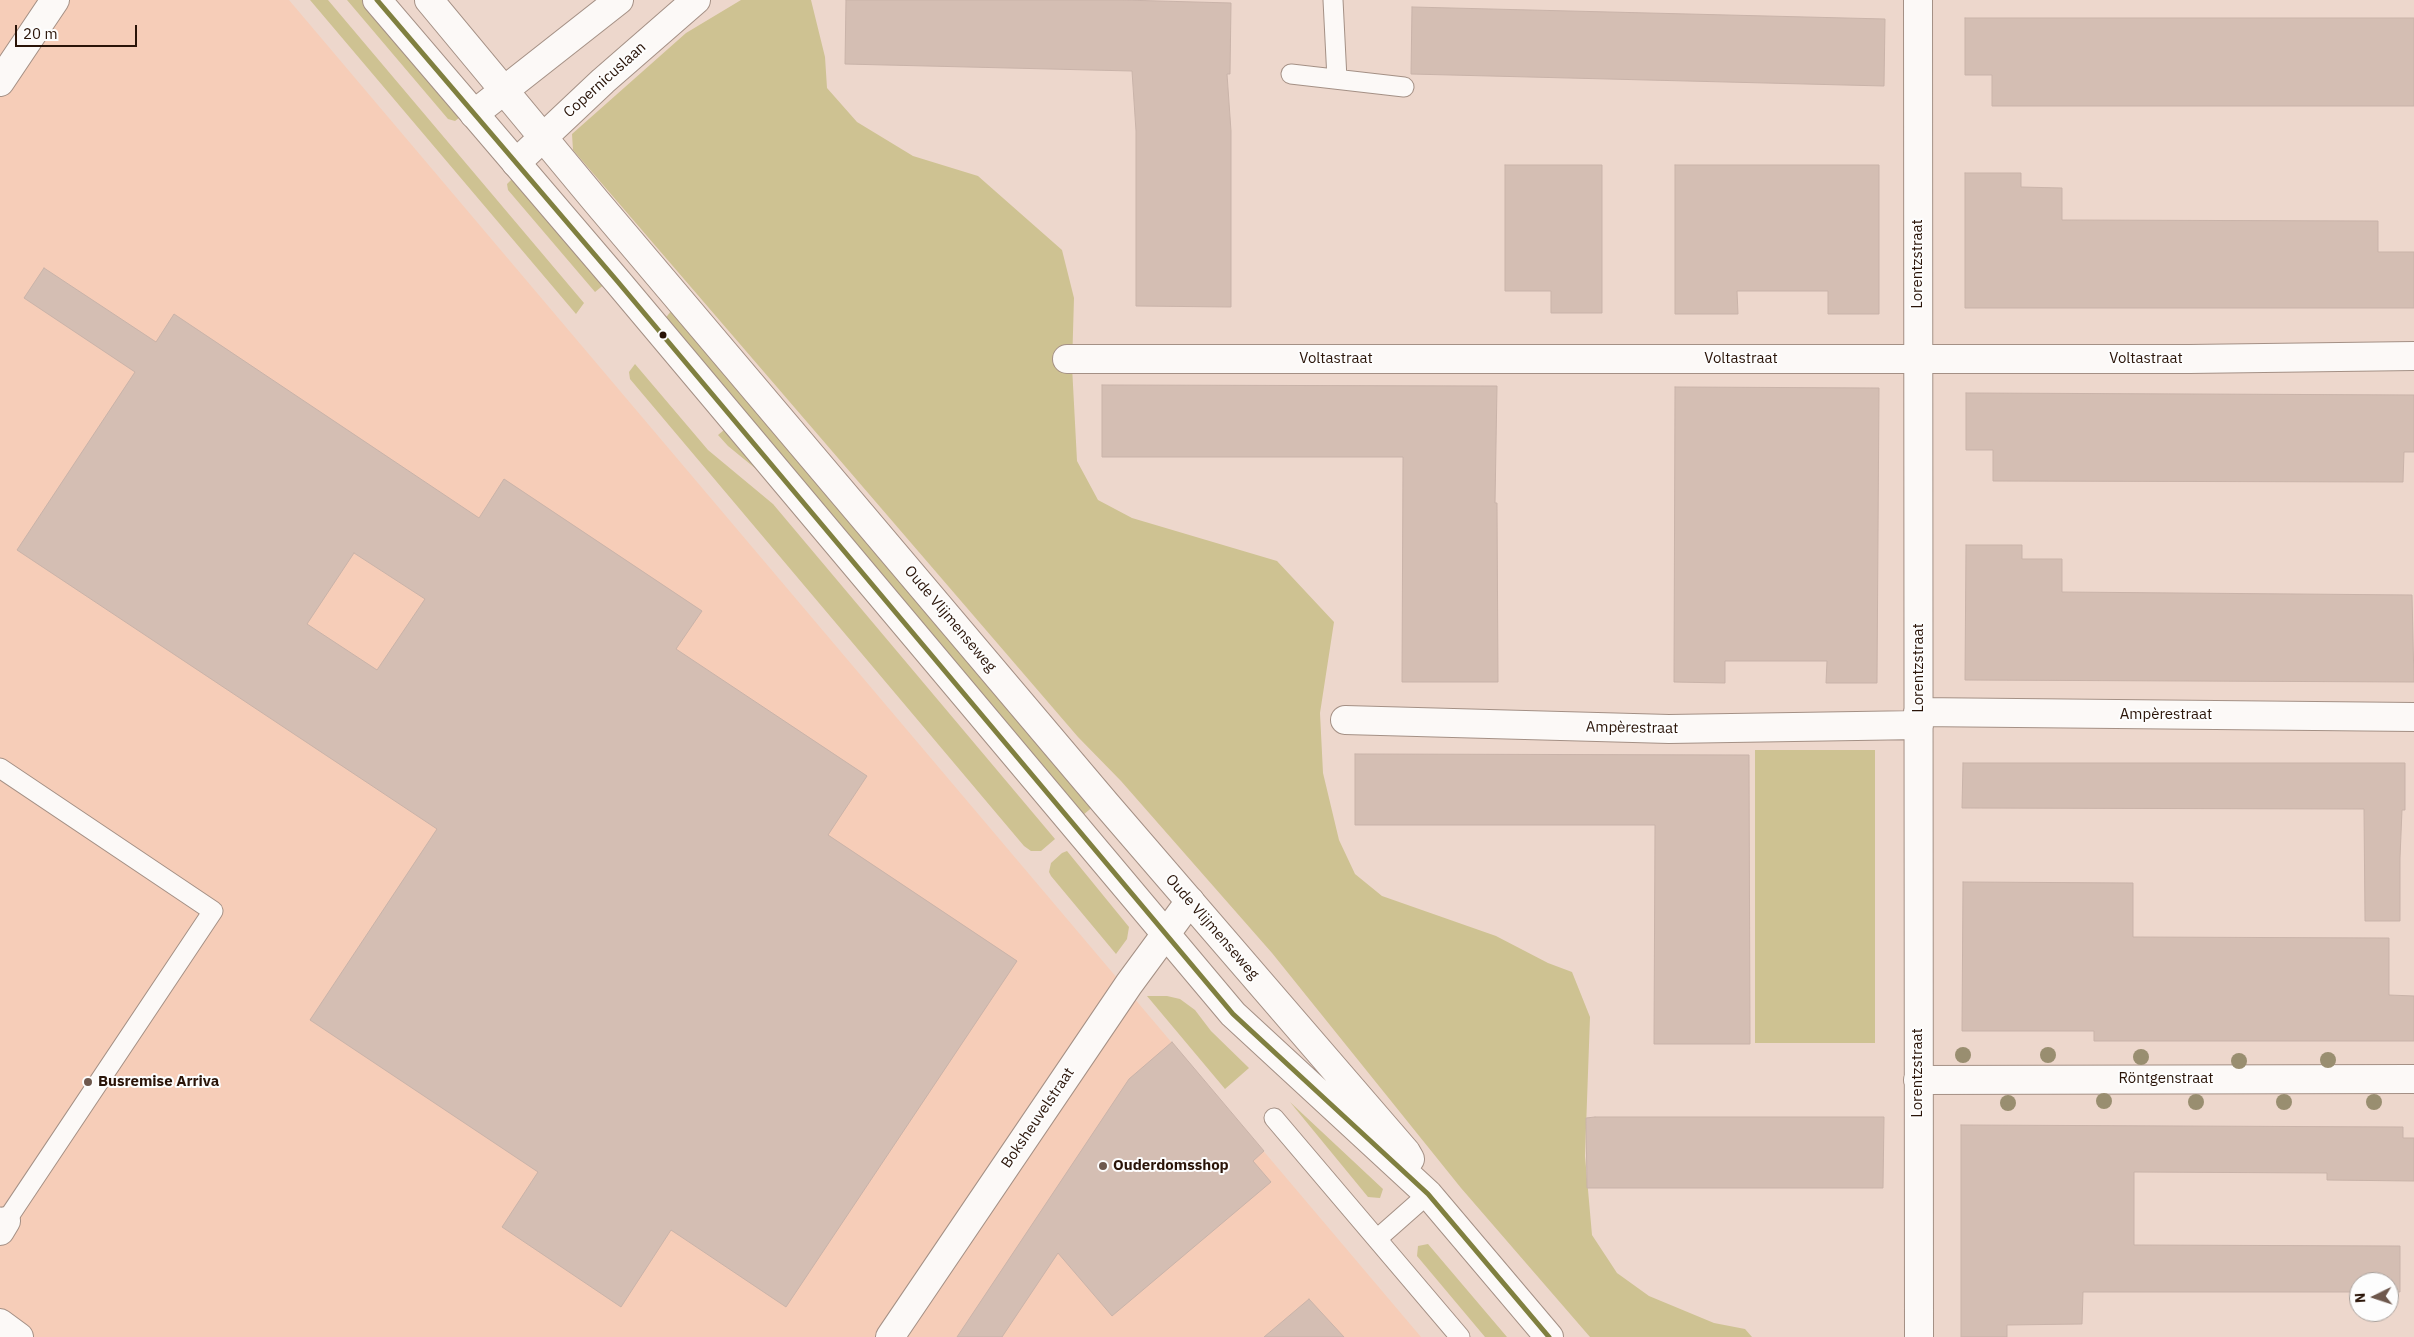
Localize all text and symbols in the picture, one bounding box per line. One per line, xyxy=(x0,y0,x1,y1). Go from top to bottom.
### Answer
scale bar xyxy=(18,15,140,47)
text: 20 m xyxy=(23,24,58,43)
street label: Copernicuslaan xyxy=(560,38,650,122)
street label: Lorentzstraat xyxy=(1909,219,1927,309)
unlabelled marker xyxy=(658,330,668,340)
street label: Voltastraat xyxy=(1299,350,1373,368)
street label: Voltastraat xyxy=(1704,350,1778,368)
street label: Voltastraat xyxy=(2109,350,2183,368)
street label: Oude Vlijmenseweg xyxy=(900,562,1000,676)
street label: Lorentzstraat xyxy=(1910,623,1928,713)
street label: Ampèrestraat xyxy=(2120,706,2212,724)
street label: Ampèrestraat xyxy=(1586,718,1678,738)
street label: Oude Vlijmenseweg xyxy=(1161,871,1263,983)
street label: Lorentzstraat xyxy=(1909,1028,1927,1118)
street label: Boksheuvelstraat xyxy=(998,1064,1078,1172)
street label: Röntgenstraat xyxy=(2118,1070,2214,1088)
place label: Busremise Arriva xyxy=(98,1073,219,1091)
marker: Busremise Arriva xyxy=(82,1076,94,1088)
place label: Ouderdomsshop xyxy=(1113,1157,1229,1175)
marker: Ouderdomsshop xyxy=(1097,1160,1109,1172)
north arrow xyxy=(2349,1272,2399,1322)
text: N xyxy=(2351,1292,2369,1304)

